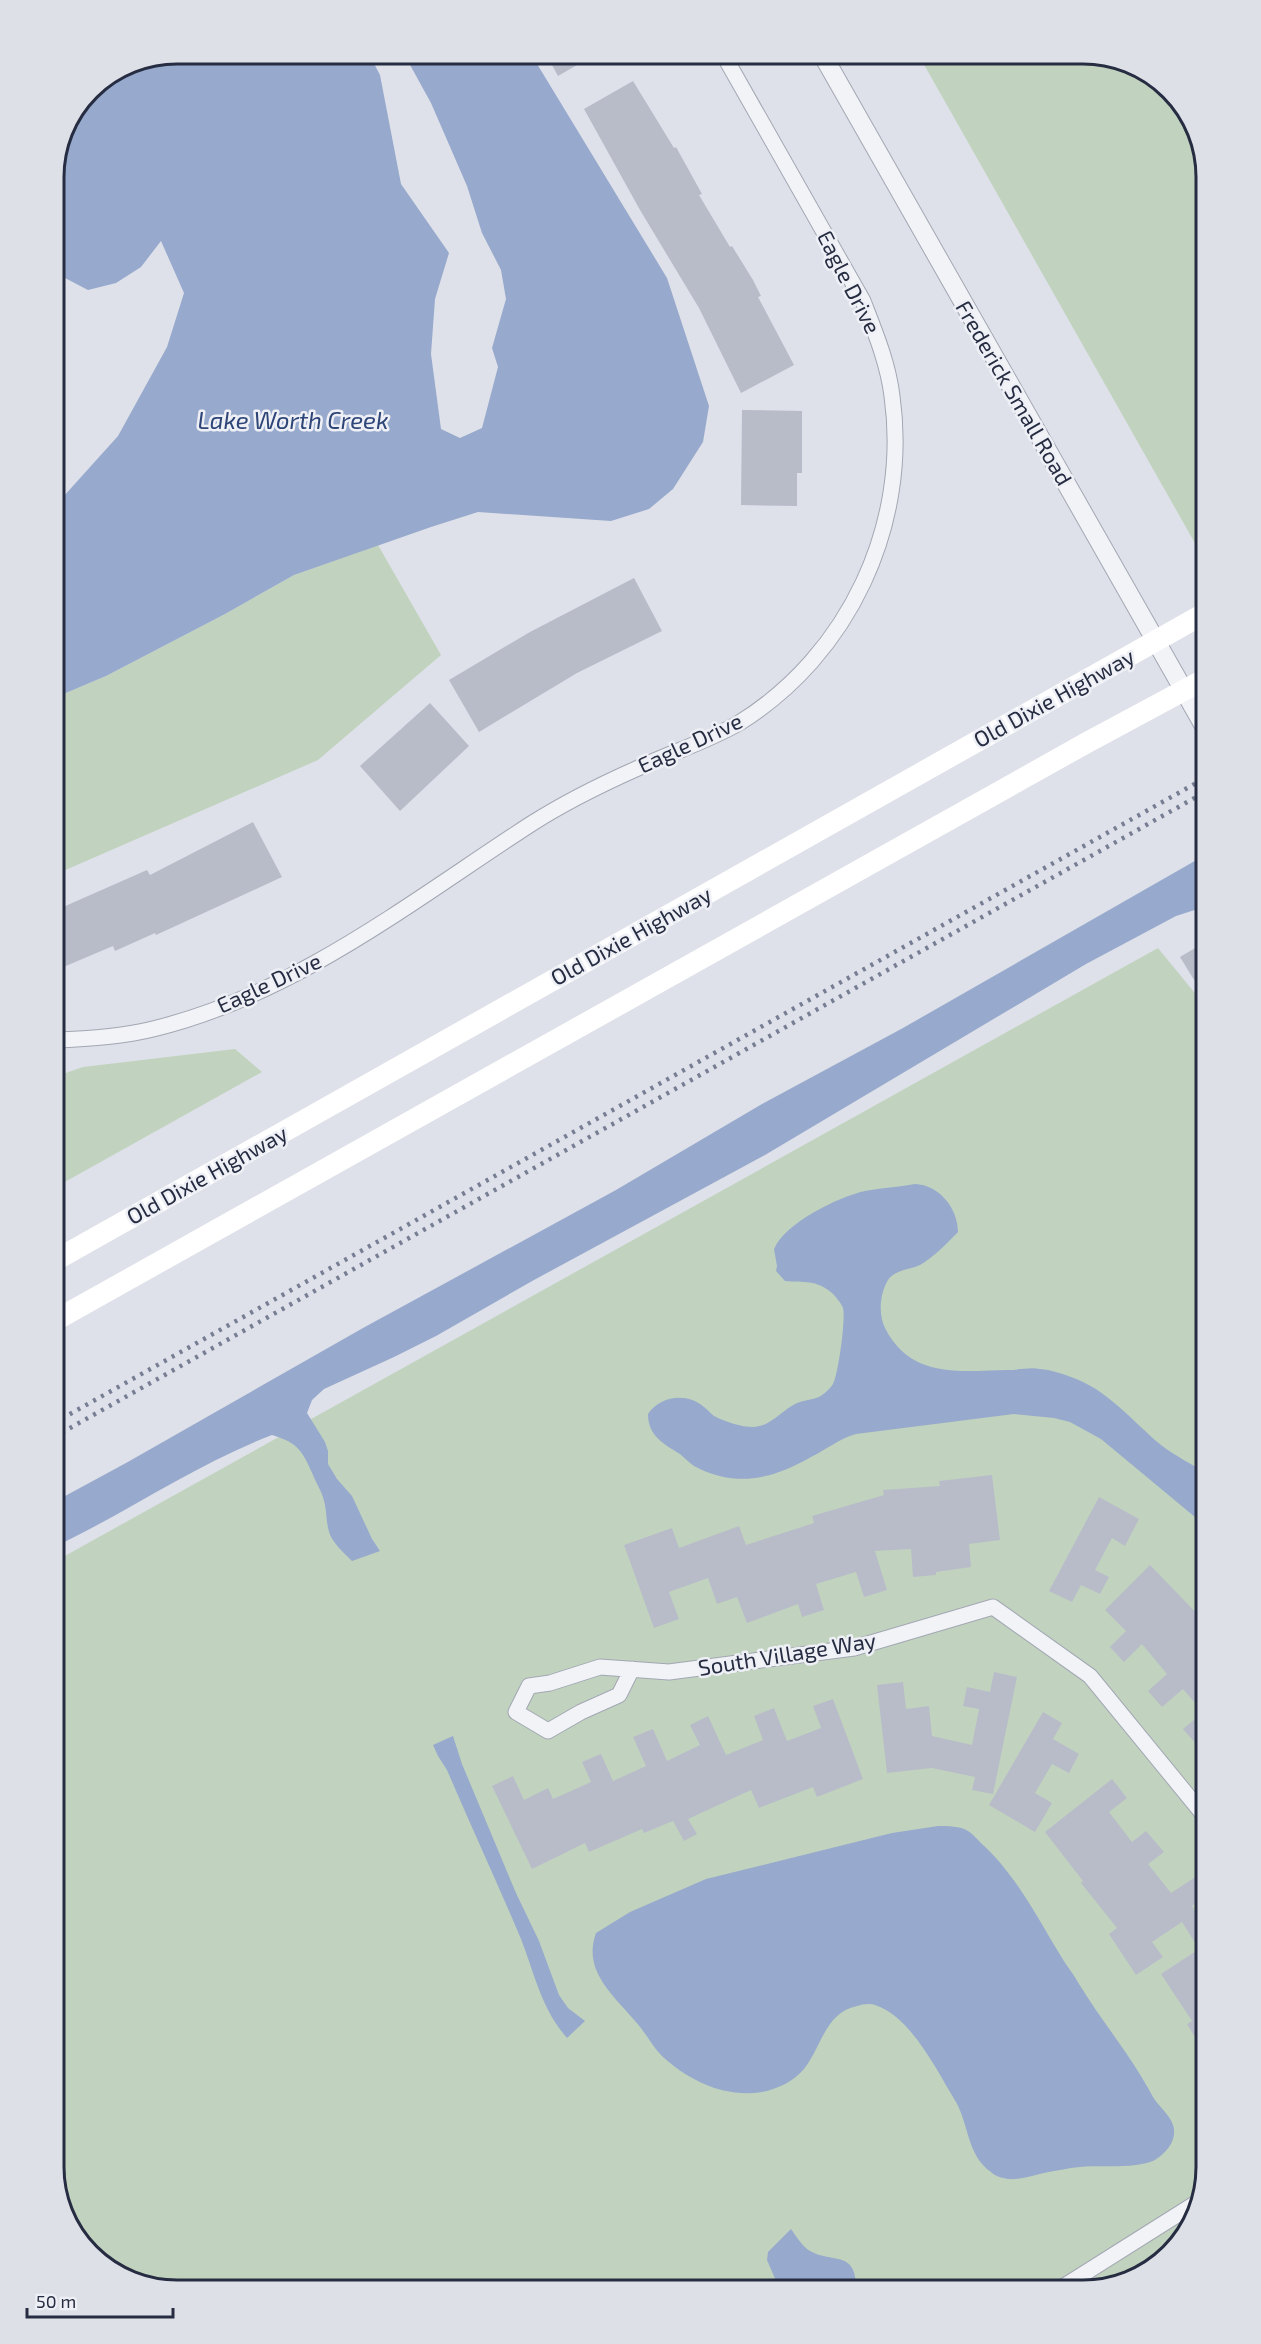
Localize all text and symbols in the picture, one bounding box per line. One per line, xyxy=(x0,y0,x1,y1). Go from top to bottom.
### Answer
street label: Eagle Drive xyxy=(813,226,887,337)
street label: Frederick Small Road xyxy=(951,296,1078,489)
water label: Lake Worth Creek xyxy=(198,405,388,434)
street label: Old Dixie Highway xyxy=(969,642,1139,752)
street label: Eagle Drive xyxy=(633,707,746,778)
street label: Old Dixie Highway xyxy=(546,880,716,990)
street label: Eagle Drive xyxy=(212,947,325,1018)
street label: Old Dixie Highway xyxy=(122,1119,292,1229)
street label: South Village Way xyxy=(696,1626,878,1680)
scale bar xyxy=(27,2281,172,2319)
text: 50 m xyxy=(36,2290,76,2312)

